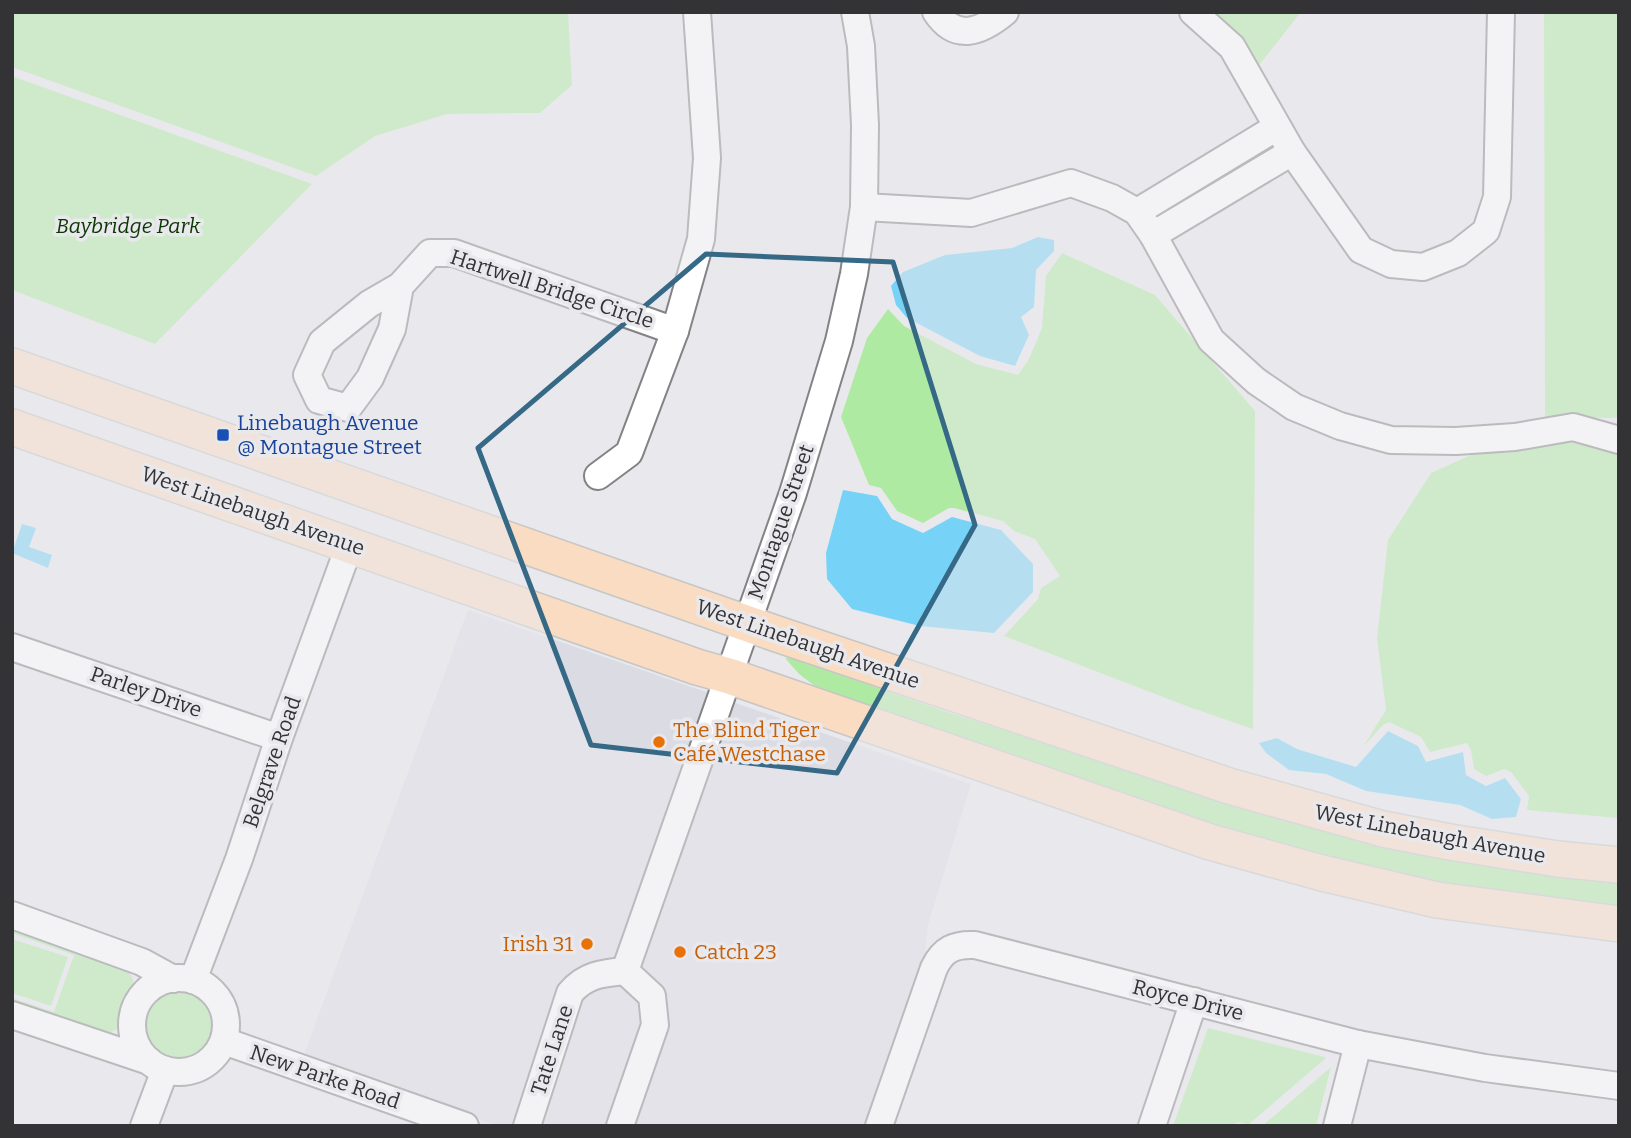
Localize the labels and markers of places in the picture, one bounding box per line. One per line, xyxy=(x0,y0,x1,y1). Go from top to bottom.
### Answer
place label: Linebaugh Avenue @ Montague Street xyxy=(237,410,422,460)
marker: Linebaugh Avenue @ Montague Street xyxy=(215,427,231,443)
place label: The Blind Tiger Café Westchase xyxy=(673,717,826,767)
marker: The Blind Tiger Café Westchase xyxy=(651,734,667,750)
place label: Irish 31 xyxy=(503,931,573,957)
marker: Irish 31 xyxy=(579,936,595,952)
place label: Catch 23 xyxy=(694,939,777,965)
marker: Catch 23 xyxy=(672,944,688,960)

